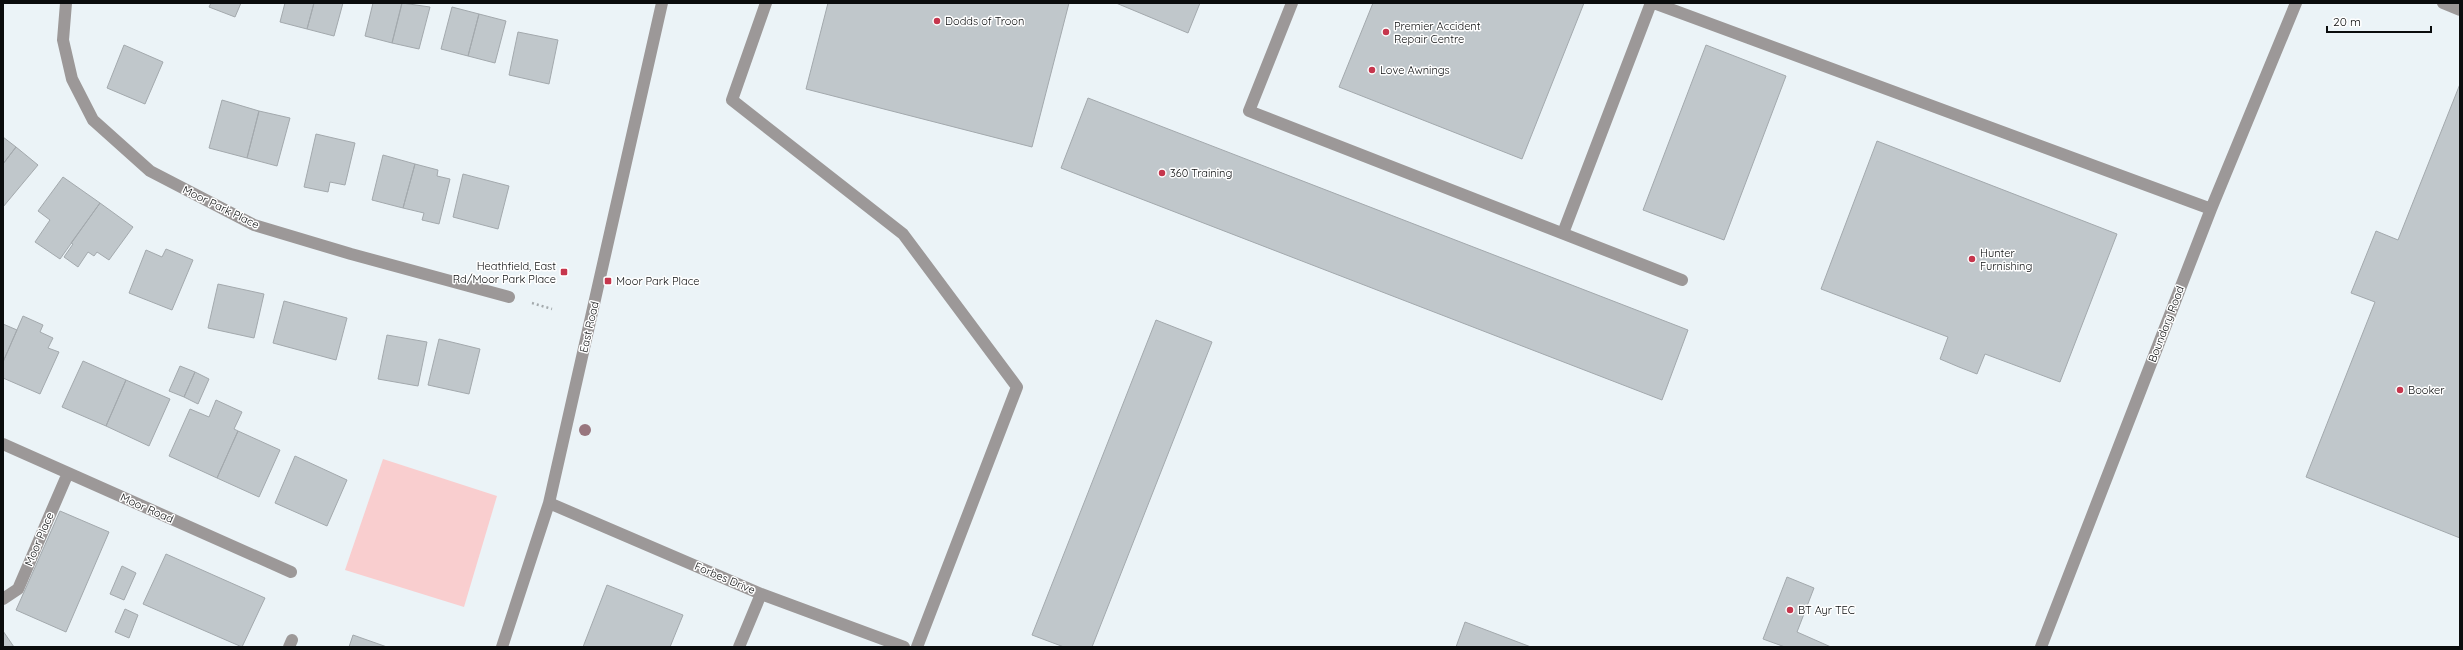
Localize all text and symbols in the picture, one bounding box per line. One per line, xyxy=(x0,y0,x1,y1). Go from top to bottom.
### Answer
scale bar xyxy=(2327,8,2431,34)
place label: Dodds of Troon xyxy=(945,14,1024,28)
text: 20 m xyxy=(2333,14,2361,29)
marker: Dodds of Troon xyxy=(932,16,942,26)
place label: Premier Accident Repair Centre xyxy=(1394,19,1481,46)
marker: Premier Accident Repair Centre xyxy=(1381,27,1391,37)
place label: Love Awnings xyxy=(1380,63,1450,77)
marker: Love Awnings xyxy=(1367,65,1377,75)
place label: 360 Training xyxy=(1170,166,1232,180)
marker: 360 Training xyxy=(1157,168,1167,178)
street label: Moor Park Place xyxy=(180,182,262,232)
place label: Hunter Furnishing xyxy=(1980,246,2032,273)
marker: Hunter Furnishing xyxy=(1967,254,1977,264)
place label: Heathfield, East Rd/Moor Park Place xyxy=(453,259,556,286)
marker: Heathfield, East Rd/Moor Park Place xyxy=(559,267,569,277)
place label: Moor Park Place xyxy=(616,274,700,288)
marker: Moor Park Place xyxy=(603,276,613,286)
street label: Boundary Road xyxy=(2145,284,2187,364)
street label: East Road xyxy=(576,300,602,354)
place label: Booker xyxy=(2408,383,2445,397)
marker: Booker xyxy=(2395,385,2405,395)
street label: Moor Road xyxy=(118,490,176,526)
street label: Moor Place xyxy=(21,510,57,568)
street label: Forbes Drive xyxy=(693,559,757,597)
place label: BT Ayr TEC xyxy=(1798,603,1855,617)
marker: BT Ayr TEC xyxy=(1785,605,1795,615)

